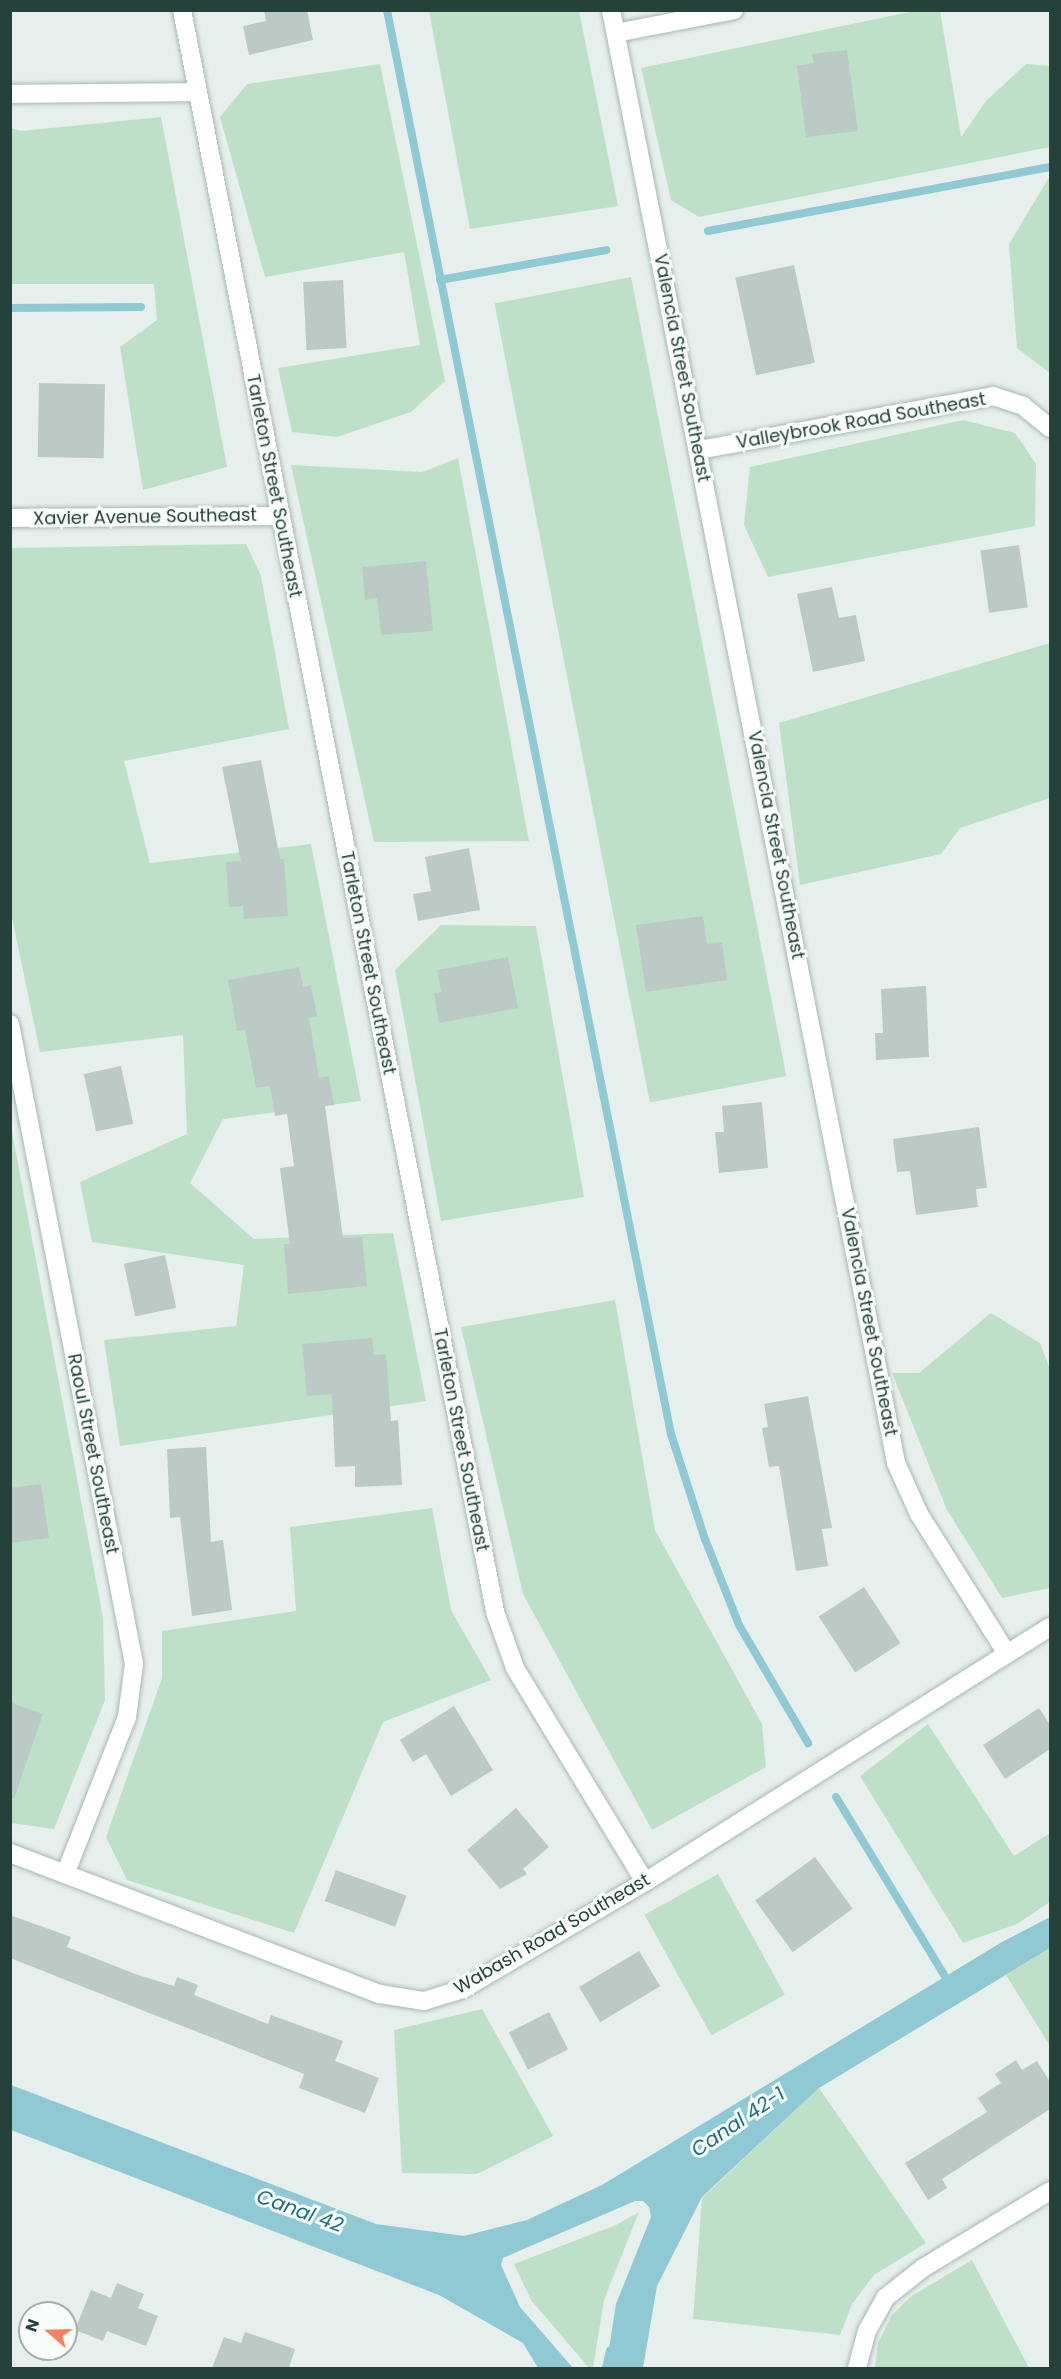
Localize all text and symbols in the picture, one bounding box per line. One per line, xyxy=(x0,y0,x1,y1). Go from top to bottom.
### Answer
street label: Valencia Street Southeast xyxy=(649,252,715,484)
street label: Tarleton Street Southeast xyxy=(242,372,306,600)
street label: Valleybrook Road Southeast xyxy=(735,388,987,454)
street label: Xavier Avenue Southeast xyxy=(33,504,257,530)
street label: Valencia Street Southeast xyxy=(743,729,809,961)
street label: Tarleton Street Southeast xyxy=(336,849,400,1077)
street label: Valencia Street Southeast xyxy=(836,1206,902,1438)
street label: Tarleton Street Southeast xyxy=(429,1326,493,1554)
street label: Raoul Street Southeast xyxy=(63,1352,123,1556)
street label: Wabash Road Southeast xyxy=(450,1869,654,1999)
water label: Canal 42-1 xyxy=(687,2082,789,2162)
water label: Canal 42 xyxy=(253,2184,347,2238)
north arrow xyxy=(18,2301,78,2361)
text: N xyxy=(20,2316,45,2335)

